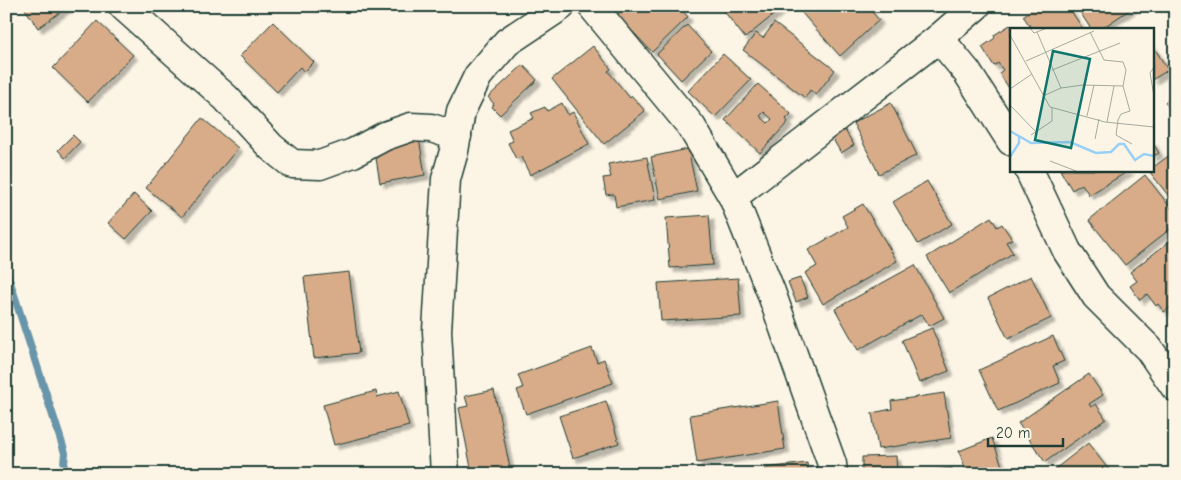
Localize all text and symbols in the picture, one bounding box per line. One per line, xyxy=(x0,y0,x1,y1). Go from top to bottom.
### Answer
inset map xyxy=(1010,28,1154,171)
scale bar xyxy=(988,415,1064,447)
text: 20 m xyxy=(996,424,1030,442)

